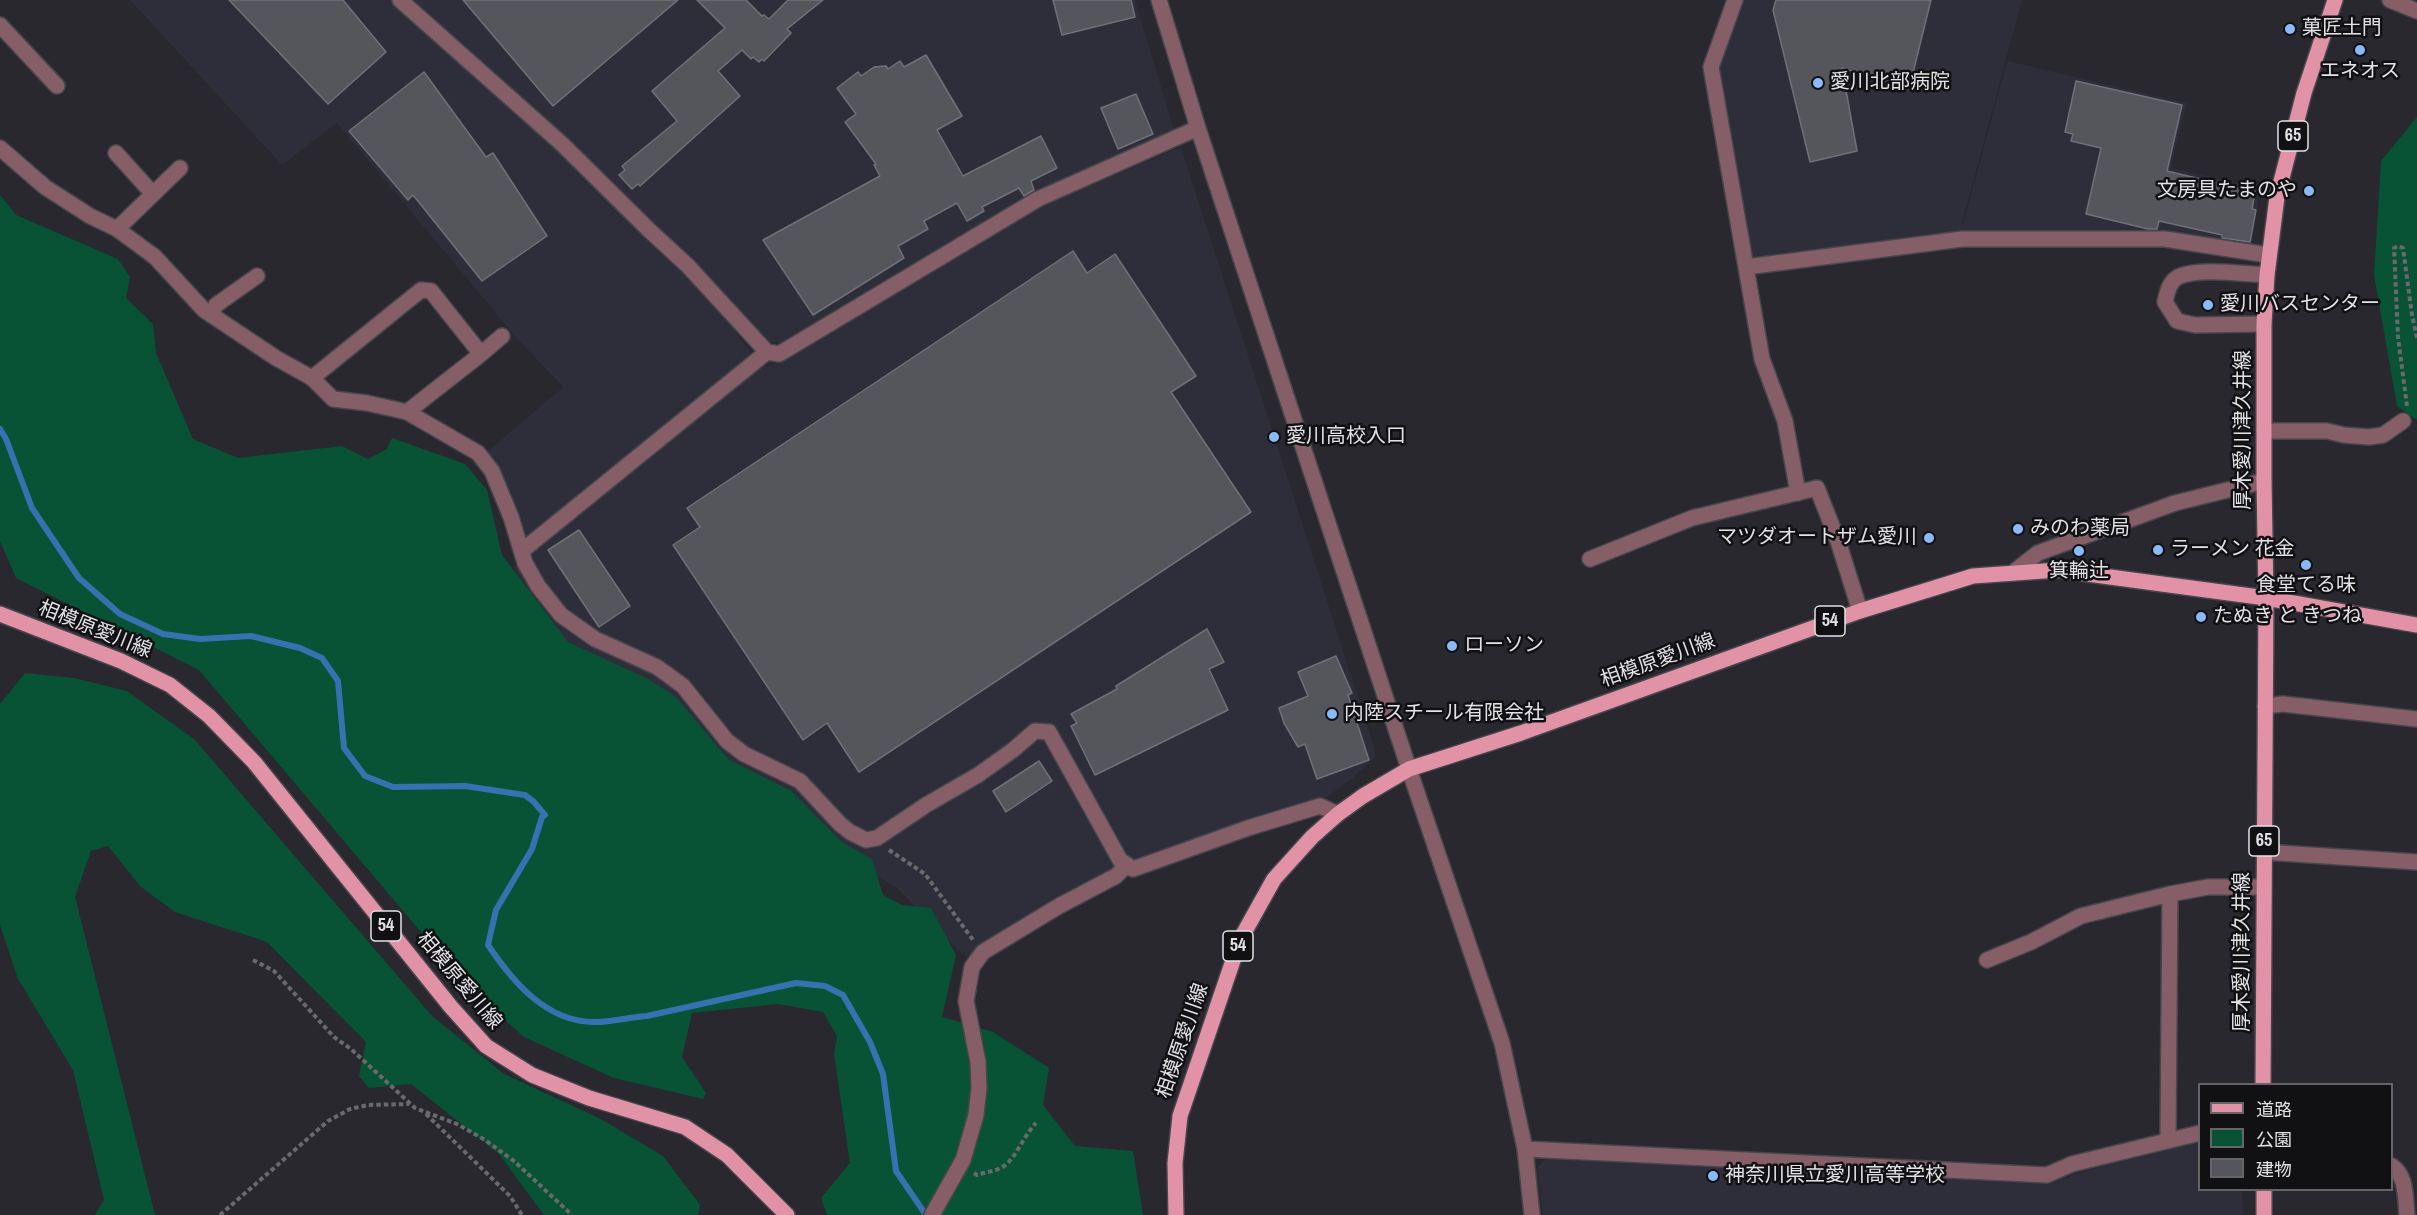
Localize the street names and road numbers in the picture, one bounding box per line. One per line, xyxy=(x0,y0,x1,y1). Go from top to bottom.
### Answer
road number: 65 xyxy=(2278,121,2308,151)
street label: 厚木愛川津久井線 xyxy=(2232,350,2256,510)
street label: 相模原愛川線 xyxy=(35,596,155,664)
road number: 54 xyxy=(1815,606,1845,636)
street label: 相模原愛川線 xyxy=(1598,629,1718,693)
road number: 65 xyxy=(2249,826,2279,856)
street label: 厚木愛川津久井線 xyxy=(2231,872,2255,1032)
road number: 54 xyxy=(371,911,401,941)
street label: 相模原愛川線 xyxy=(411,927,507,1035)
road number: 54 xyxy=(1223,931,1253,961)
street label: 相模原愛川線 xyxy=(1152,980,1214,1102)

